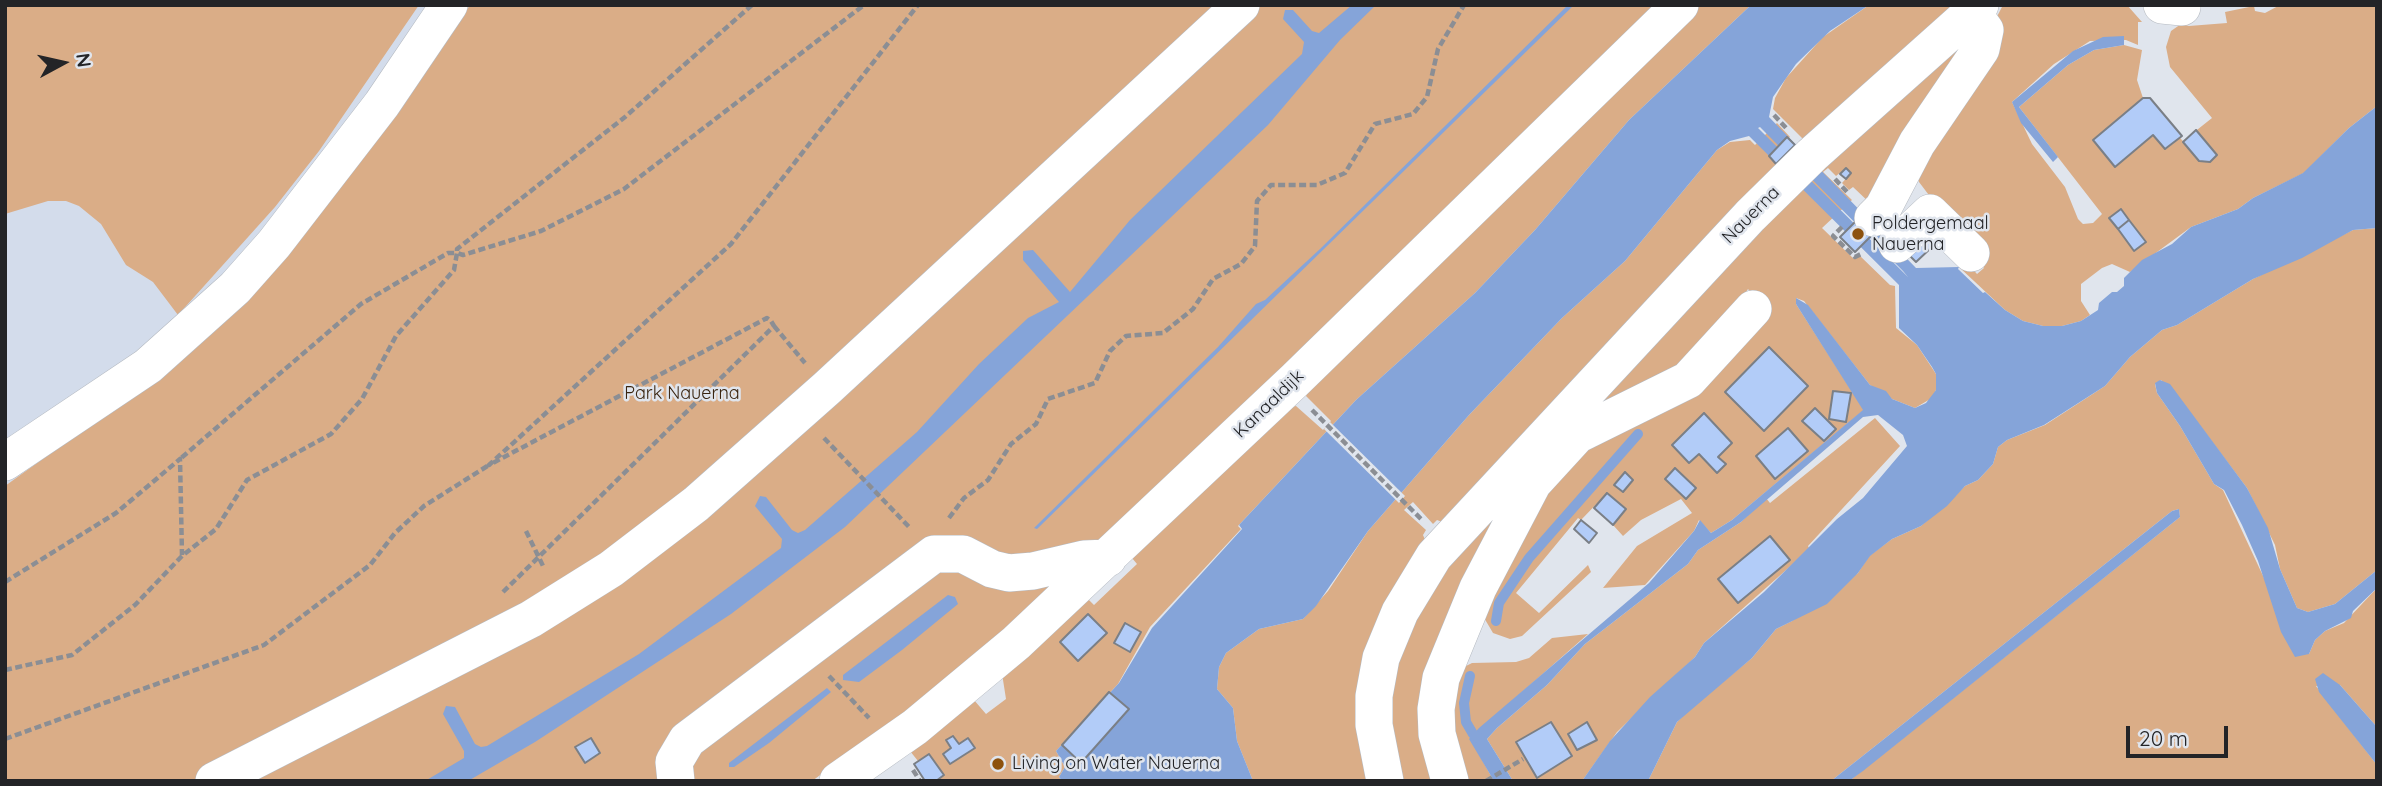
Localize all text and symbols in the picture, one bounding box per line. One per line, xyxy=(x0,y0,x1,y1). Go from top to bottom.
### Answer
north arrow xyxy=(28,28,98,98)
text: N xyxy=(71,51,97,69)
street label: Nauerna xyxy=(1718,182,1784,248)
place label: Poldergemaal Nauerna xyxy=(1872,213,1989,256)
marker: Poldergemaal Nauerna xyxy=(1850,226,1866,242)
street label: Kanaaldijk xyxy=(1230,365,1308,443)
park label: Park Nauerna xyxy=(624,383,740,405)
scale bar xyxy=(2130,712,2232,756)
text: 20 m xyxy=(2139,725,2188,751)
place label: Living on Water Nauerna xyxy=(1012,753,1220,775)
marker: Living on Water Nauerna xyxy=(990,756,1006,772)

